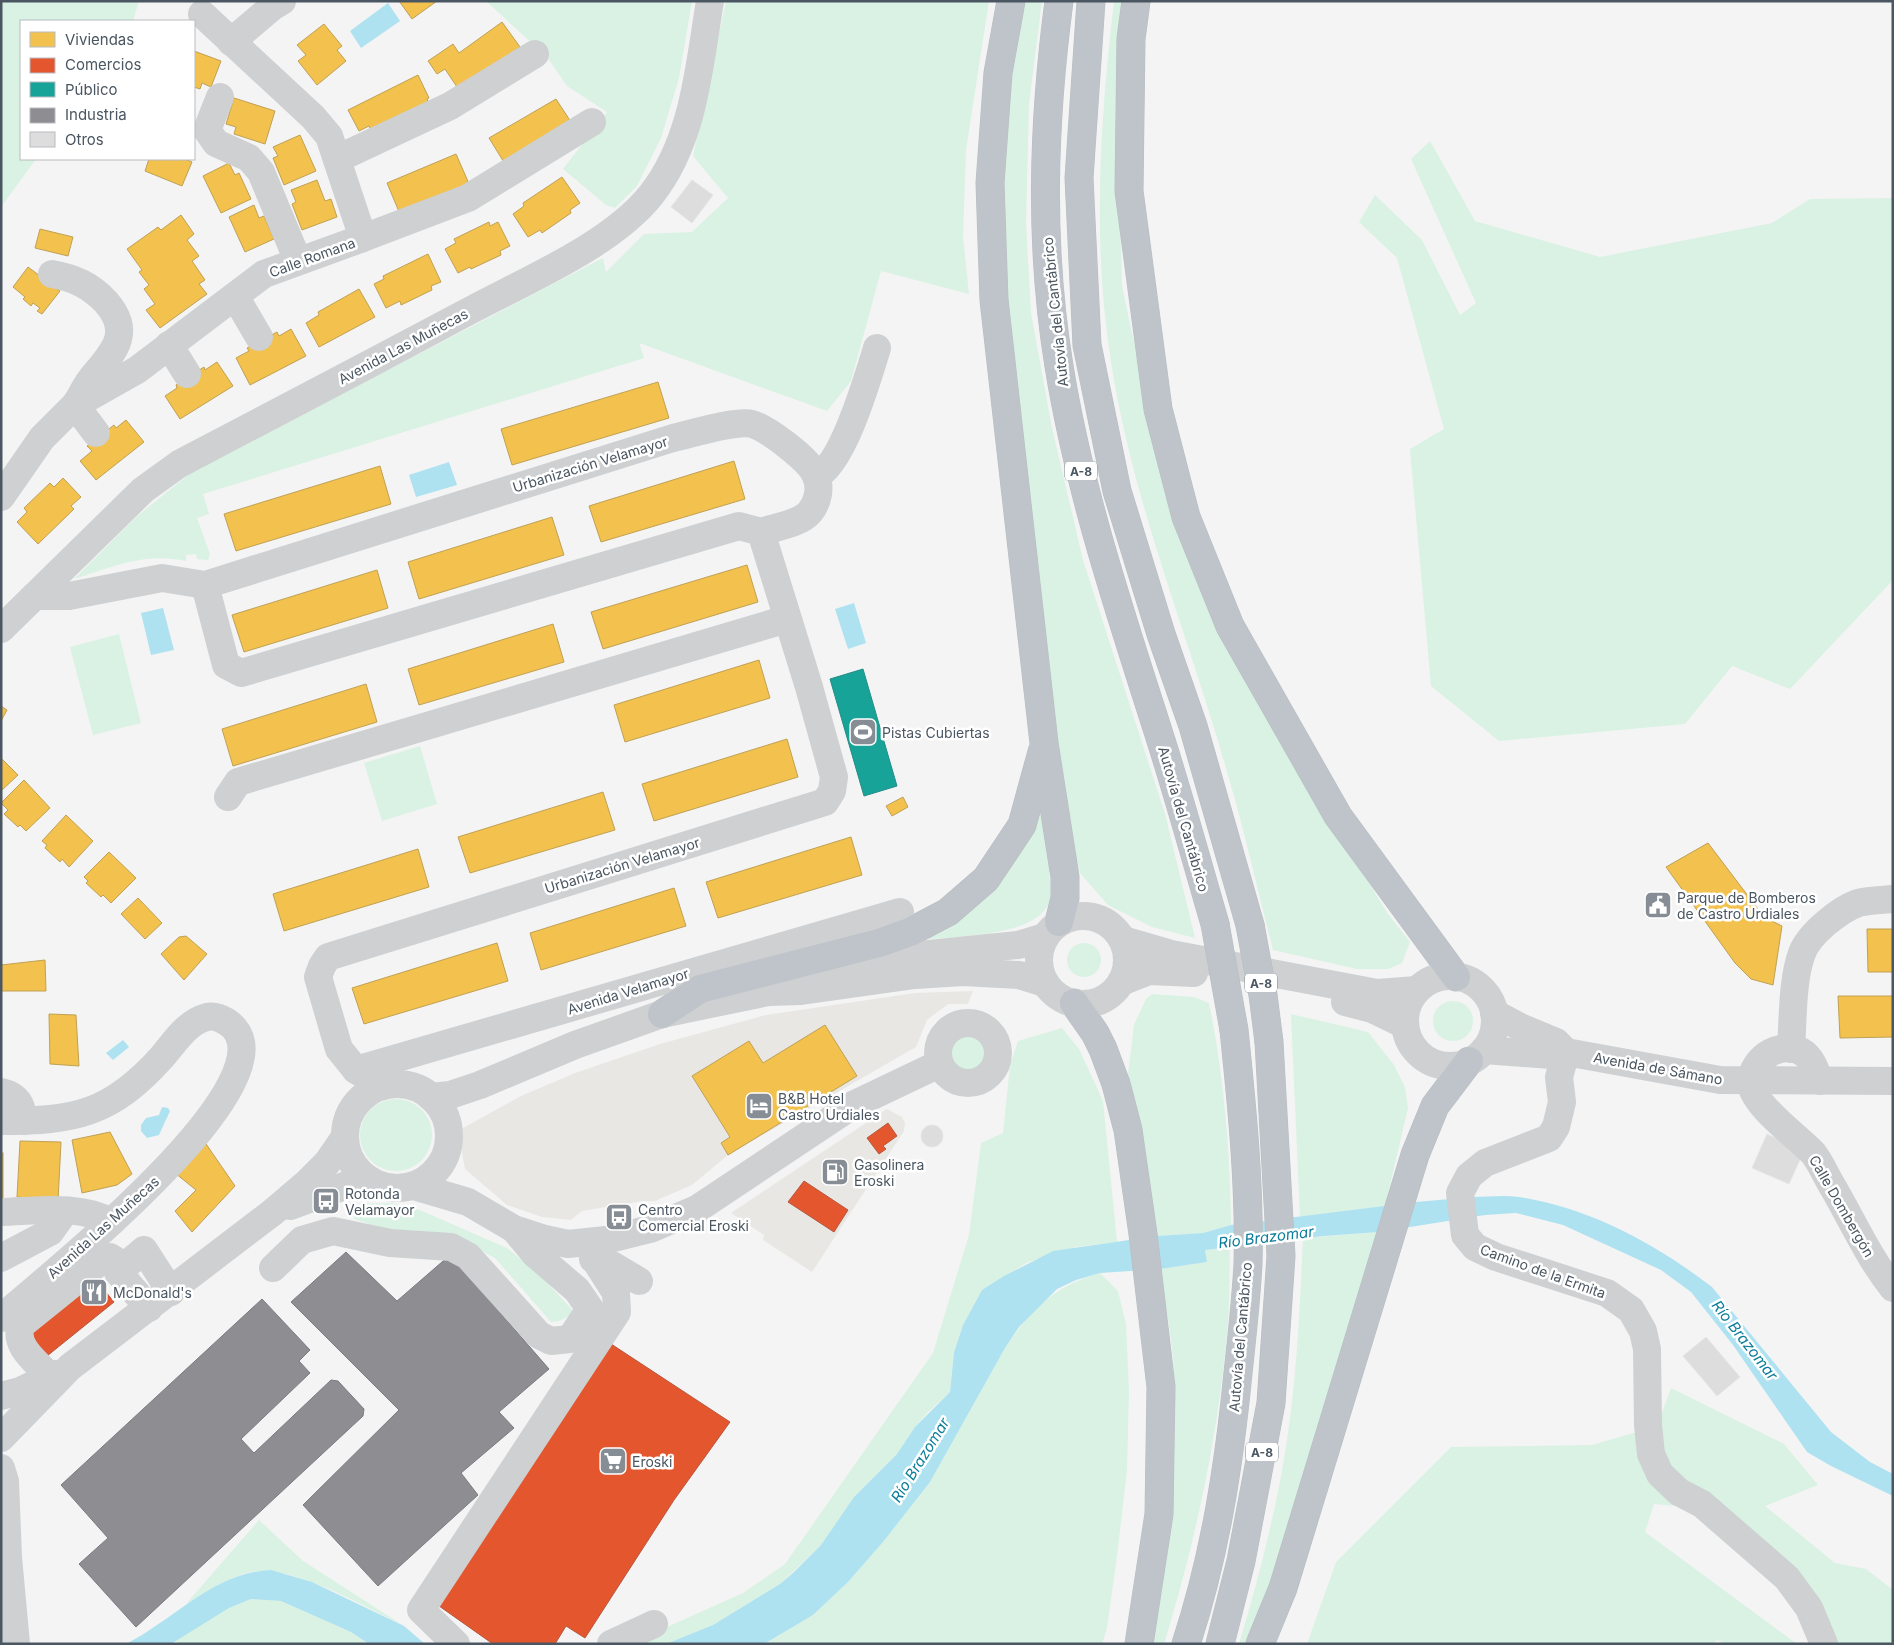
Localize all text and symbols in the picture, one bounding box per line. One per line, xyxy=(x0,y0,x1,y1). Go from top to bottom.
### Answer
legend xyxy=(20,20,195,160)
text: Viviendas xyxy=(65,30,134,49)
text: Comercios xyxy=(65,55,141,74)
text: Público xyxy=(65,80,117,99)
text: Industria xyxy=(65,105,127,124)
text: Otros xyxy=(65,130,104,149)
street label: Calle Romana xyxy=(267,234,357,280)
street label: Autovía del Cantábrico xyxy=(1039,236,1071,388)
street label: Avenida Las Muñecas xyxy=(335,305,471,387)
street label: Urbanización Velamayor xyxy=(510,432,670,496)
road number: A-8 xyxy=(1065,462,1097,481)
sports icon: Pistas Cubiertas xyxy=(848,717,878,747)
place label: Pistas Cubiertas xyxy=(882,724,990,741)
street label: Autovía del Cantábrico xyxy=(1155,744,1213,894)
street label: Urbanización Velamayor xyxy=(542,833,702,897)
place label: Parque de Bomberos de Castro Urdiales xyxy=(1677,889,1816,922)
public building icon: Parque de Bomberos de Castro Urdiales xyxy=(1643,890,1673,920)
street label: Avenida Velamayor xyxy=(565,964,691,1018)
road number: A-8 xyxy=(1245,974,1277,992)
street label: Avenida de Sámano xyxy=(1592,1048,1724,1088)
place label: B&B Hotel Castro Urdiales xyxy=(778,1090,880,1123)
hotel icon: B&B Hotel Castro Urdiales xyxy=(744,1091,774,1121)
street label: Calle Dombergón xyxy=(1806,1152,1878,1260)
place label: Gasolinera Eroski xyxy=(854,1156,924,1189)
fuel station icon: Gasolinera Eroski xyxy=(820,1157,850,1187)
street label: Avenida Las Muñecas xyxy=(44,1172,162,1282)
place label: Rotonda Velamayor xyxy=(345,1185,415,1218)
bus stop icon: Rotonda Velamayor xyxy=(311,1186,341,1216)
place label: Centro Comercial Eroski xyxy=(638,1201,749,1234)
bus stop icon: Centro Comercial Eroski xyxy=(604,1202,634,1232)
water label: Río Brazomar xyxy=(1217,1222,1315,1252)
street label: Camino de la Ermita xyxy=(1478,1240,1608,1302)
street label: Autovía del Cantábrico xyxy=(1225,1261,1255,1413)
restaurant icon: McDonald's xyxy=(79,1277,109,1307)
place label: McDonald's xyxy=(113,1284,192,1301)
water label: Río Brazomar xyxy=(1708,1296,1782,1384)
water label: Río Brazomar xyxy=(887,1414,954,1506)
road number: A-8 xyxy=(1246,1442,1278,1461)
supermarket icon: Eroski xyxy=(598,1446,628,1476)
place label: Eroski xyxy=(632,1453,672,1470)

